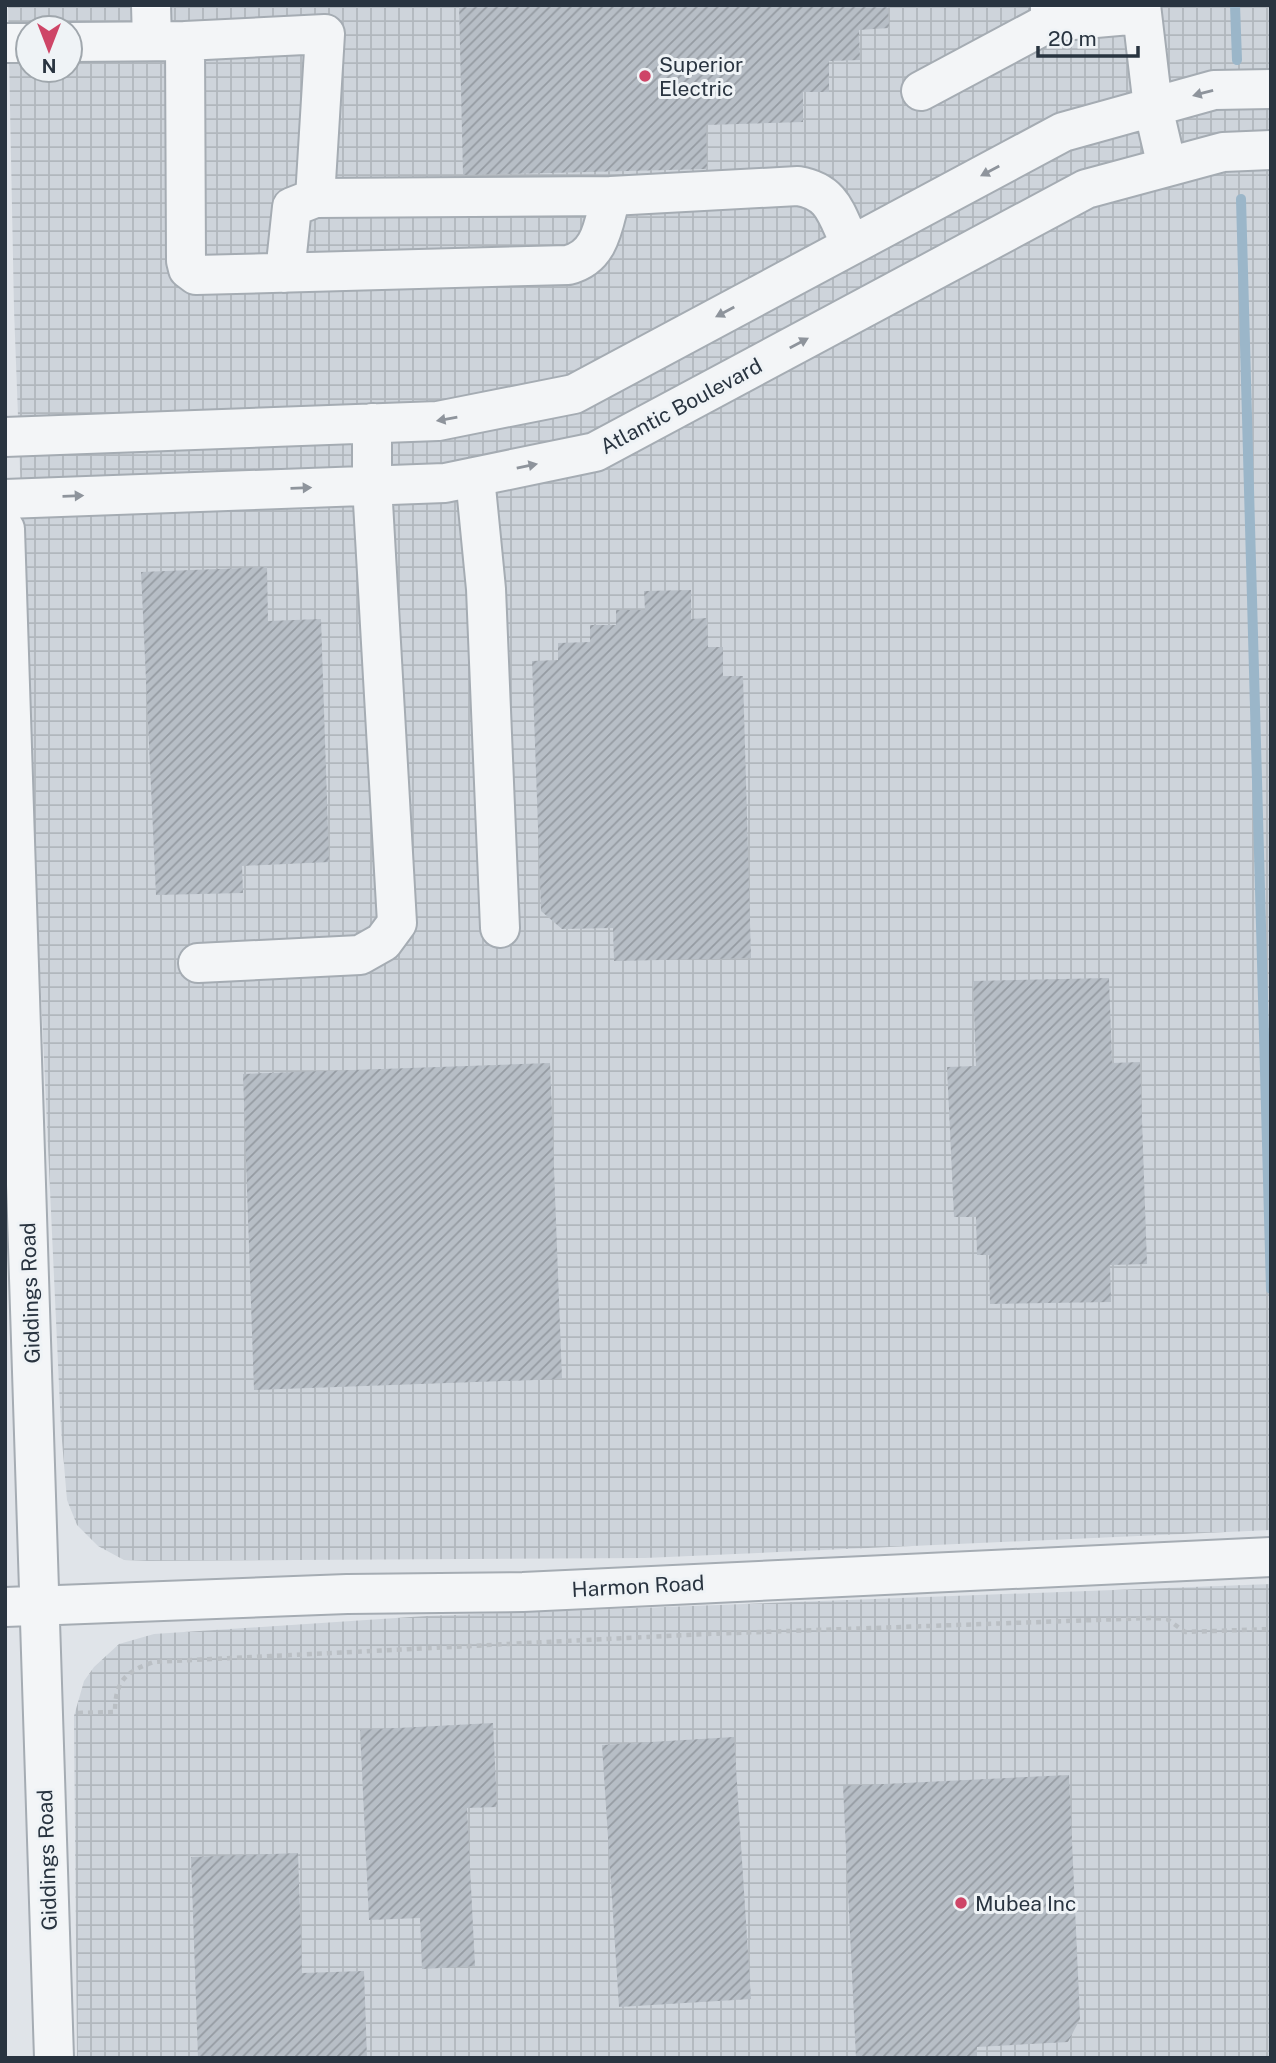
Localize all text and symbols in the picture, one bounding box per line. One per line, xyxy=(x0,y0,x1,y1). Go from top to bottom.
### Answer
north arrow xyxy=(14,14,84,84)
scale bar xyxy=(1038,14,1138,58)
text: 20 m xyxy=(1048,26,1097,51)
place label: Superior Electric xyxy=(659,52,743,101)
text: N xyxy=(42,55,56,77)
marker: Superior Electric xyxy=(637,68,653,84)
one-way arrow xyxy=(1192,88,1214,99)
one-way arrow xyxy=(980,164,1000,176)
one-way arrow xyxy=(715,307,735,318)
one-way arrow xyxy=(789,337,809,349)
street label: Atlantic Boulevard xyxy=(596,353,766,459)
one-way arrow xyxy=(436,414,458,425)
one-way arrow xyxy=(516,461,538,472)
one-way arrow xyxy=(290,482,312,493)
one-way arrow xyxy=(63,491,85,502)
street label: Giddings Road xyxy=(15,1222,45,1364)
street label: Harmon Road xyxy=(571,1570,705,1602)
street label: Giddings Road xyxy=(32,1789,62,1931)
place label: Mubea Inc xyxy=(975,1891,1076,1916)
marker: Mubea Inc xyxy=(953,1895,969,1911)

